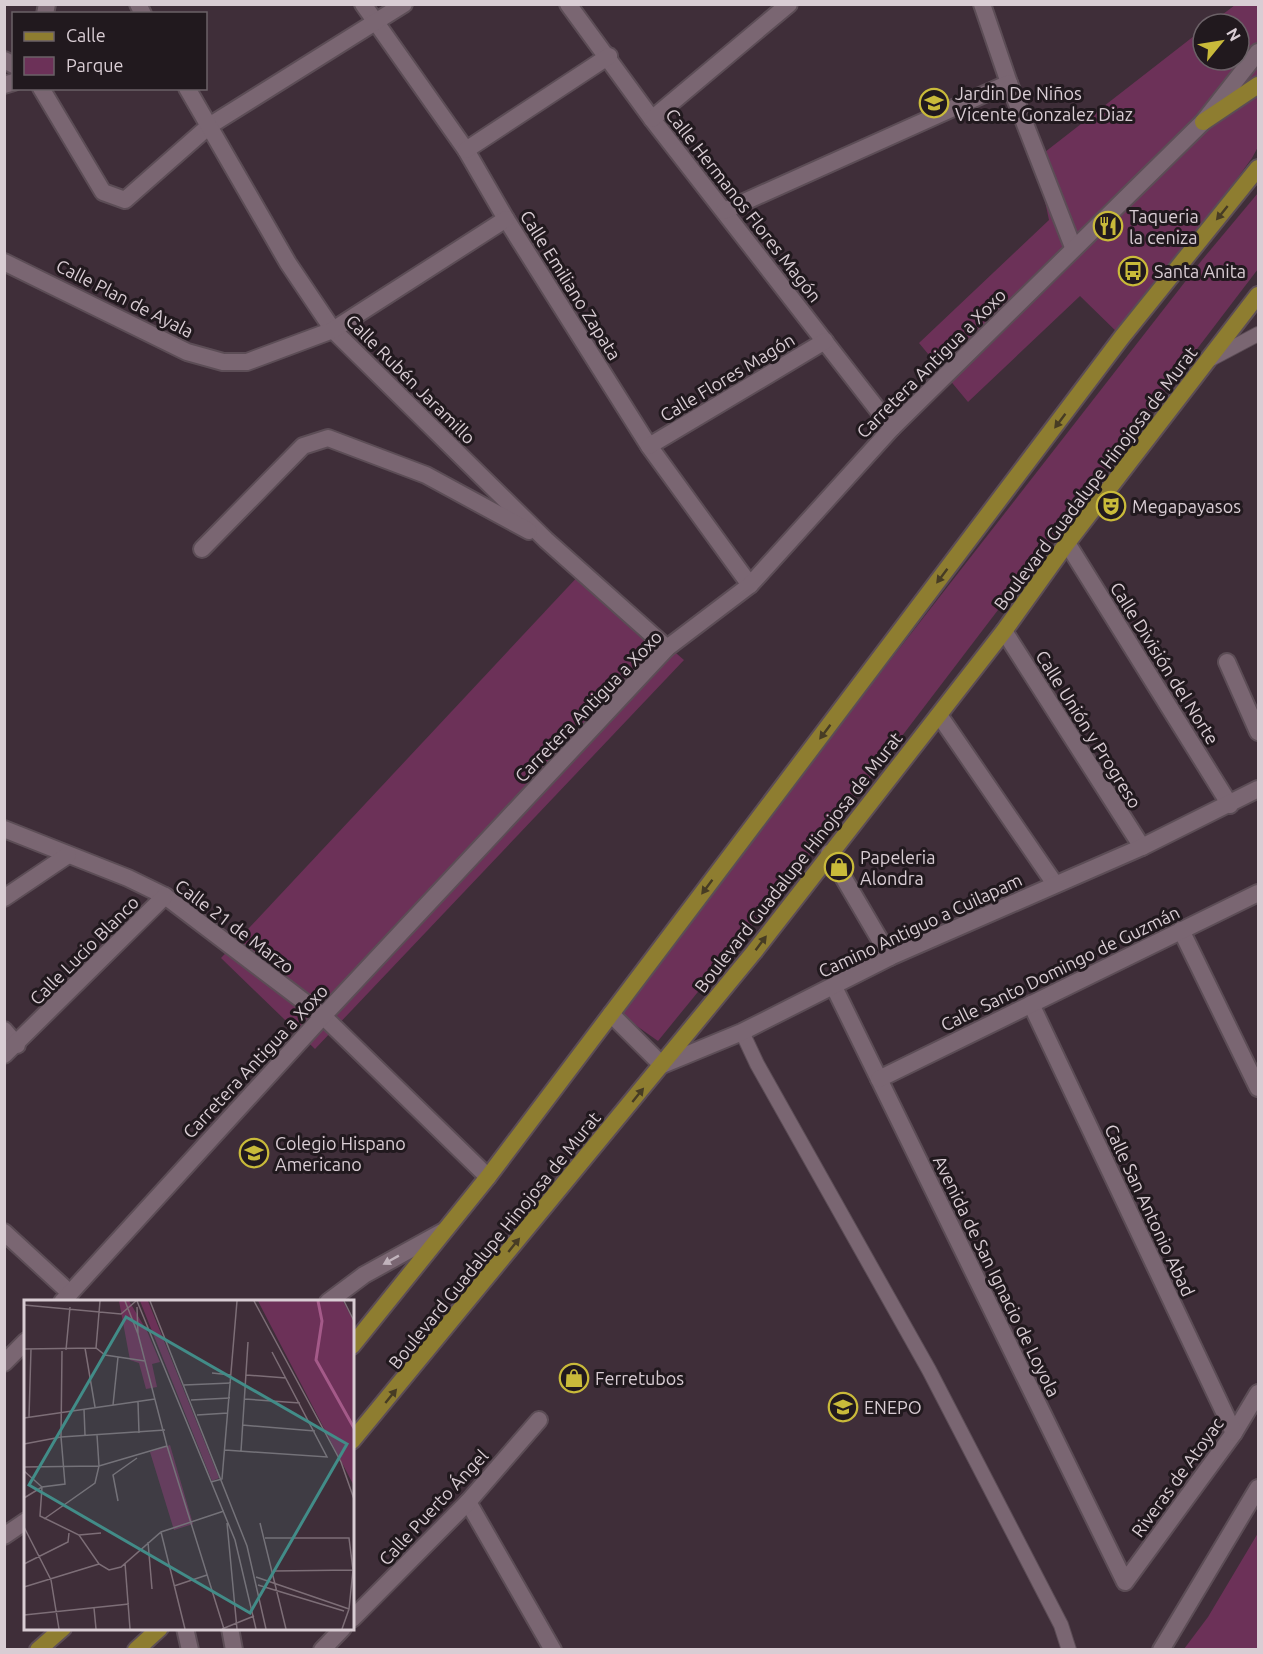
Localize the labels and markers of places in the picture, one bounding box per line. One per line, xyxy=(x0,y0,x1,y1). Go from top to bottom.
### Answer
place label: Jardin De Niños Vicente Gonzalez Diaz xyxy=(955,83,1133,124)
school or university icon: Jardin De Niños Vicente Gonzalez Diaz xyxy=(918,87,950,119)
place label: Taqueria la ceniza xyxy=(1129,206,1199,247)
restaurant icon: Taqueria la ceniza xyxy=(1092,210,1124,242)
bus stop icon: Santa Anita xyxy=(1117,255,1149,287)
place label: Santa Anita xyxy=(1154,261,1246,281)
theatre icon: Megapayasos xyxy=(1095,490,1127,522)
place label: Megapayasos xyxy=(1132,496,1241,516)
place label: Papeleria Alondra xyxy=(860,847,935,888)
shop icon: Papeleria Alondra xyxy=(823,851,855,883)
place label: Colegio Hispano Americano xyxy=(275,1133,406,1174)
school or university icon: Colegio Hispano Americano xyxy=(238,1137,270,1169)
shop icon: Ferretubos xyxy=(558,1362,590,1394)
place label: Ferretubos xyxy=(595,1368,684,1388)
school or university icon: ENEPO xyxy=(827,1391,859,1423)
place label: ENEPO xyxy=(864,1397,922,1417)

